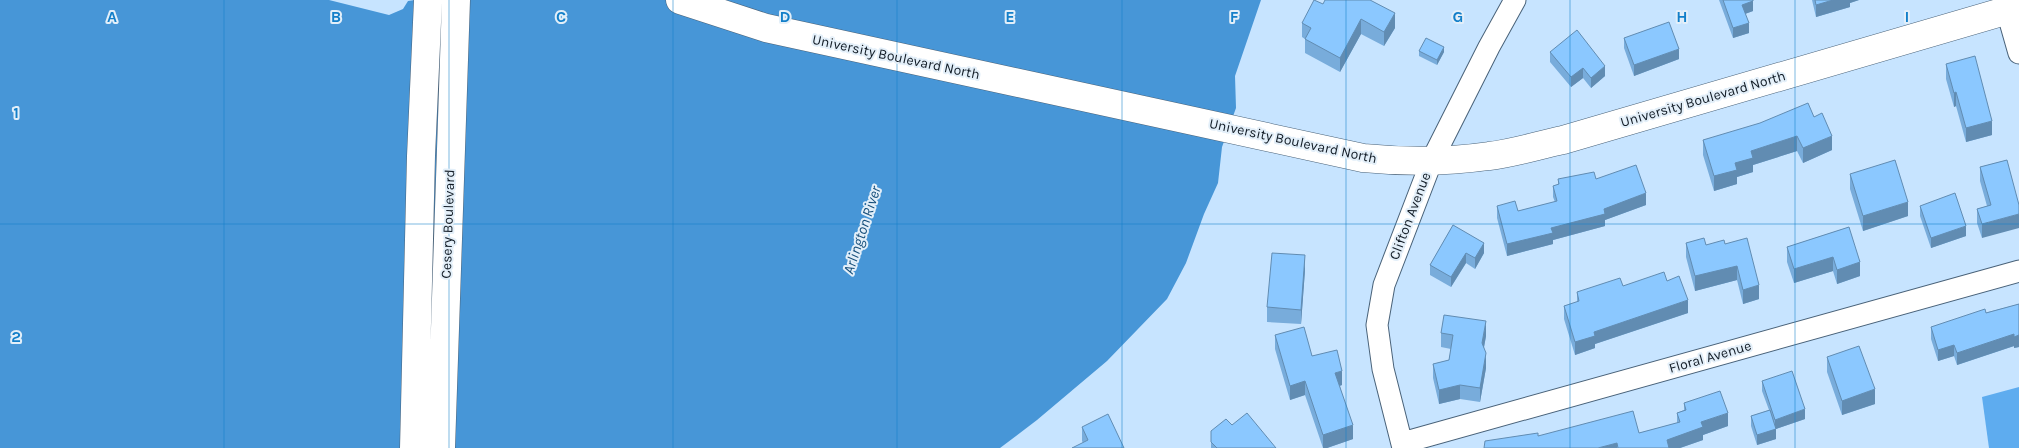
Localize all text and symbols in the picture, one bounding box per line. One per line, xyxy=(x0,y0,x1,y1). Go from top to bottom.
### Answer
text: A xyxy=(107,7,117,26)
text: B xyxy=(331,7,341,26)
text: C xyxy=(556,7,566,26)
text: D xyxy=(780,7,791,26)
text: E xyxy=(1005,7,1015,26)
text: F xyxy=(1230,7,1239,26)
text: G xyxy=(1453,7,1463,26)
text: H xyxy=(1676,7,1688,26)
text: I xyxy=(1905,7,1909,26)
street label: University Boulevard North xyxy=(811,31,981,83)
street label: University Boulevard North xyxy=(1618,67,1788,131)
text: 1 xyxy=(13,103,19,122)
street label: University Boulevard North xyxy=(1208,115,1378,167)
street label: Cesery Boulevard xyxy=(438,169,458,279)
street label: Clifton Avenue xyxy=(1386,170,1434,262)
water label: Arlington River xyxy=(839,183,885,276)
text: 2 xyxy=(11,327,21,346)
street label: Floral Avenue xyxy=(1667,337,1753,377)

